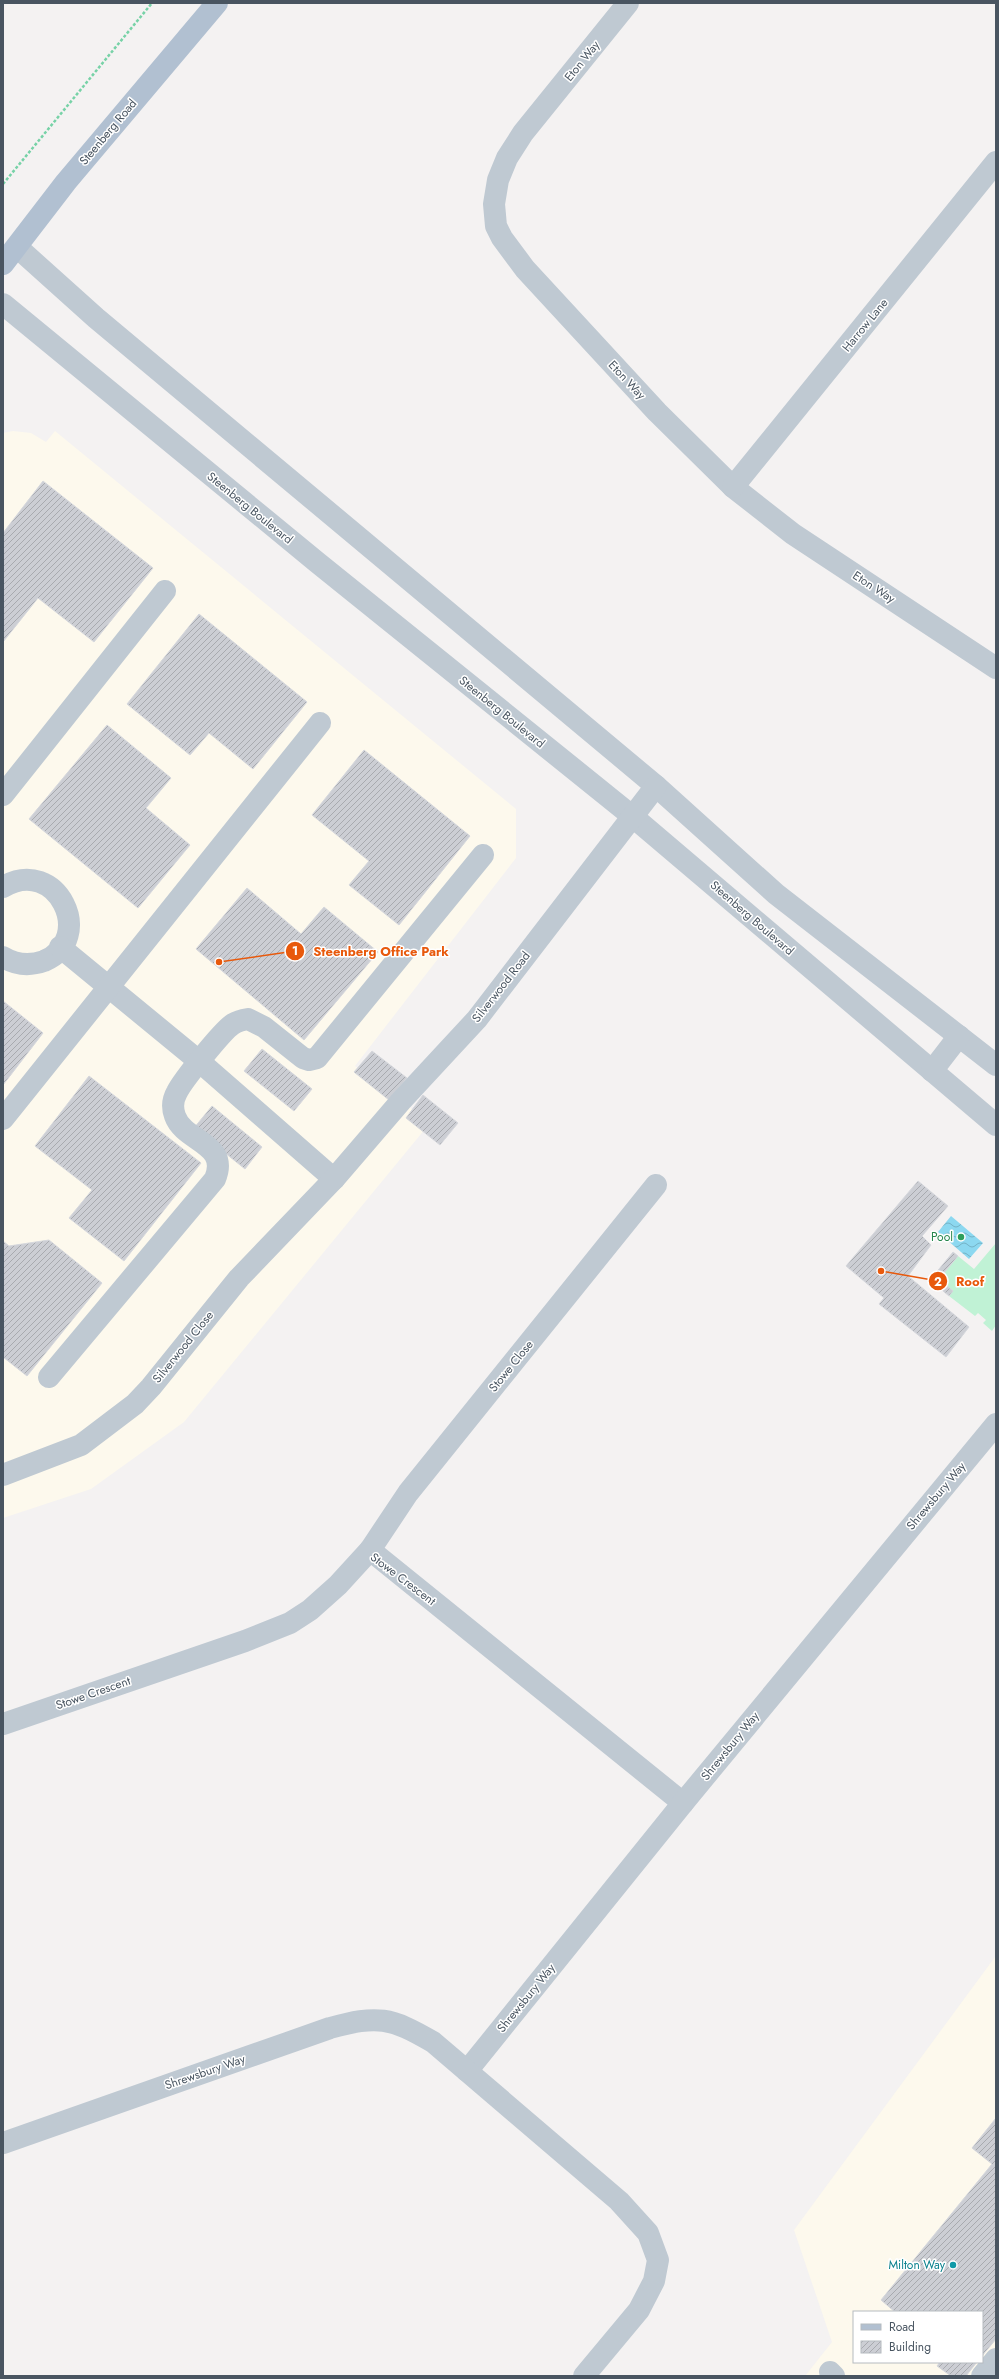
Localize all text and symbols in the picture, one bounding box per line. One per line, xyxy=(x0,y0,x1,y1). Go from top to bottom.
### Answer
street label: Eton Way xyxy=(560,36,604,85)
street label: Steenberg Road xyxy=(75,95,141,169)
street label: Harrow Lane xyxy=(838,294,892,356)
street label: Eton Way xyxy=(604,356,650,404)
street label: Steenberg Boulevard xyxy=(203,468,297,548)
street label: Eton Way xyxy=(849,566,899,608)
street label: Steenberg Boulevard xyxy=(455,672,549,752)
street label: Steenberg Boulevard xyxy=(706,876,798,960)
callout: Steenberg Office Park xyxy=(285,938,457,963)
text: 1 xyxy=(292,942,298,960)
text: Steenberg Office Park xyxy=(313,942,449,961)
street label: Silverwood Road xyxy=(468,948,534,1026)
place label: Pool xyxy=(931,1228,953,1246)
marker: Pool xyxy=(956,1232,966,1242)
callout: Roof xyxy=(928,1269,992,1294)
text: Roof xyxy=(956,1272,985,1291)
text: 2 xyxy=(934,1273,942,1291)
street label: Silverwood Close xyxy=(148,1307,218,1387)
street label: Stowe Close xyxy=(484,1336,538,1396)
street label: Shrewsbury Way xyxy=(902,1458,970,1534)
street label: Stowe Crescent xyxy=(366,1548,440,1610)
street label: Stowe Crescent xyxy=(53,1672,133,1714)
street label: Shrewsbury Way xyxy=(697,1707,764,1784)
street label: Shrewsbury Way xyxy=(493,1959,560,2036)
street label: Shrewsbury Way xyxy=(162,2050,248,2094)
place label: Milton Way xyxy=(888,2256,946,2274)
marker: Milton Way xyxy=(948,2260,958,2270)
legend xyxy=(853,2311,983,2363)
text: Road xyxy=(889,2318,915,2336)
text: Building xyxy=(889,2338,931,2356)

